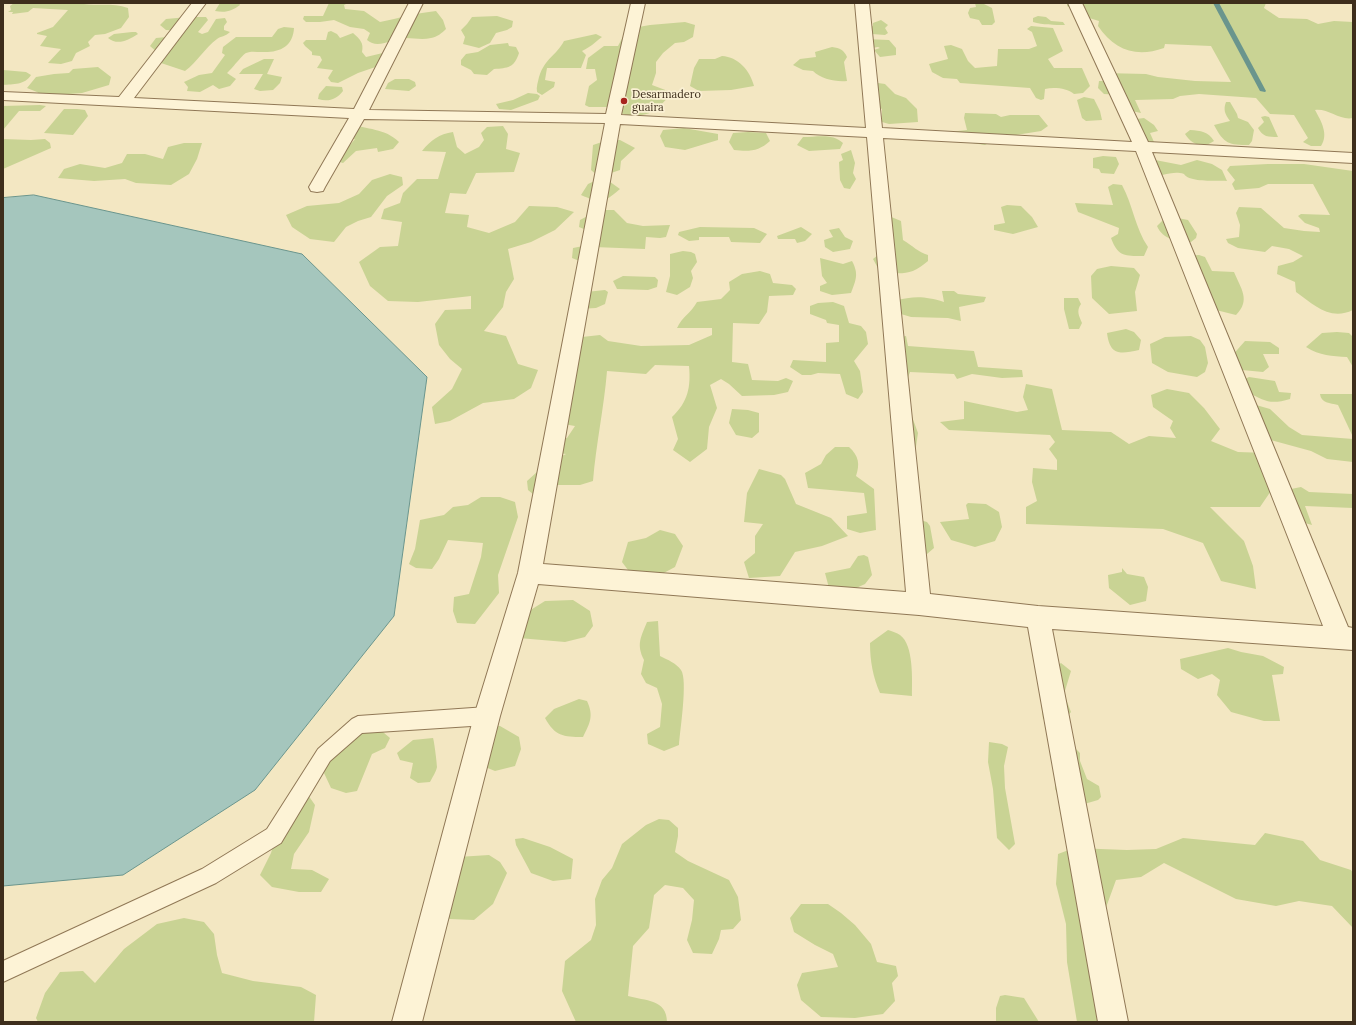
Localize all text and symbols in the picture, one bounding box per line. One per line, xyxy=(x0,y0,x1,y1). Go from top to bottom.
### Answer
place label: Desarmadero guaira xyxy=(632,88,701,114)
marker: Desarmadero guaira xyxy=(619,96,629,106)

